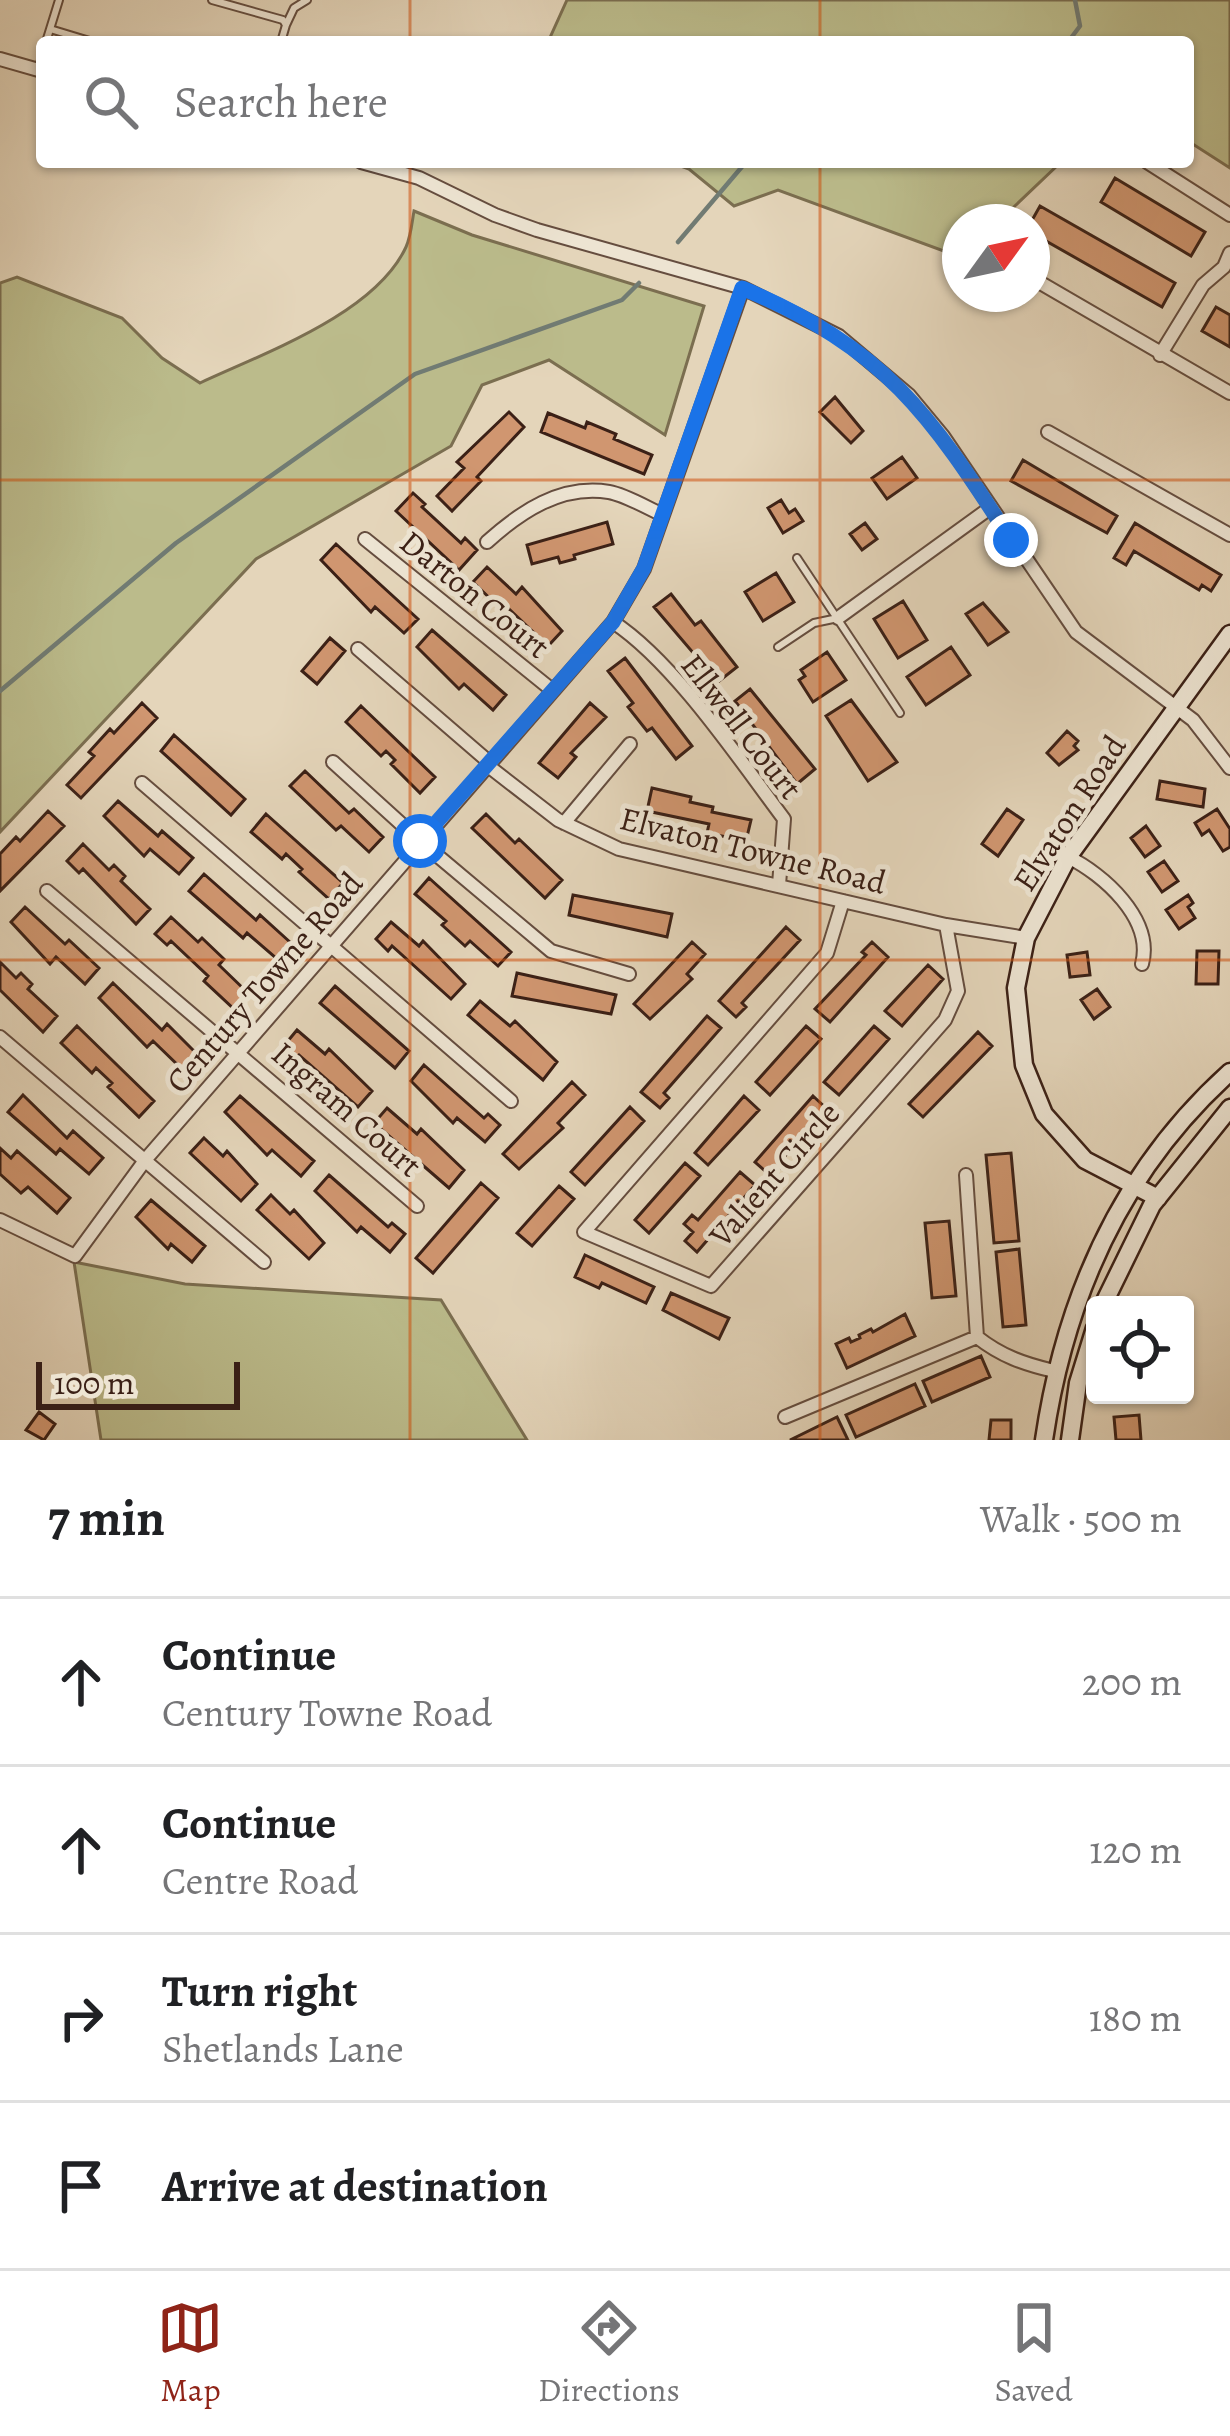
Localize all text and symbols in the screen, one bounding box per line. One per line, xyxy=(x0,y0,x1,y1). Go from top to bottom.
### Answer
search box xyxy=(36,36,1194,168)
icon: search xyxy=(78,69,144,135)
text: Search here xyxy=(174,71,388,133)
north arrow xyxy=(942,204,1050,312)
route end xyxy=(984,513,1038,567)
street label: Darton Court xyxy=(391,520,560,668)
street label: Ellwell Court xyxy=(671,644,813,808)
street label: Elvaton Road xyxy=(1002,726,1136,900)
street label: Elvaton Towne Road xyxy=(615,795,891,905)
route start xyxy=(393,814,447,868)
street label: Century Towne Road xyxy=(155,862,373,1102)
street label: Ingram Court xyxy=(262,1031,432,1187)
street label: Valient Circle xyxy=(698,1092,850,1257)
map controls xyxy=(1086,1296,1194,1404)
button: locate xyxy=(1086,1296,1194,1404)
scale bar xyxy=(36,1356,240,1409)
text: 100 m xyxy=(54,1360,134,1405)
text: 7 min xyxy=(48,1483,165,1553)
text: Walk · 500 m xyxy=(980,1492,1182,1545)
text: Continue xyxy=(162,1624,336,1686)
icon: ahead xyxy=(48,1649,114,1715)
text: 200 m xyxy=(1082,1655,1182,1708)
text: Century Towne Road xyxy=(162,1686,492,1739)
text: Continue xyxy=(162,1792,336,1854)
icon: ahead xyxy=(48,1817,114,1883)
text: 120 m xyxy=(1089,1823,1182,1876)
text: Centre Road xyxy=(162,1854,358,1907)
text: Turn right xyxy=(162,1960,357,2022)
icon: right xyxy=(48,1985,114,2051)
text: 180 m xyxy=(1089,1991,1182,2044)
text: Shetlands Lane xyxy=(162,2022,404,2075)
icon: arrive xyxy=(48,2153,114,2219)
text: Arrive at destination xyxy=(162,2155,548,2217)
tab: Map xyxy=(157,2295,223,2412)
tab: Directions xyxy=(538,2295,680,2412)
tab: Saved xyxy=(994,2295,1073,2412)

